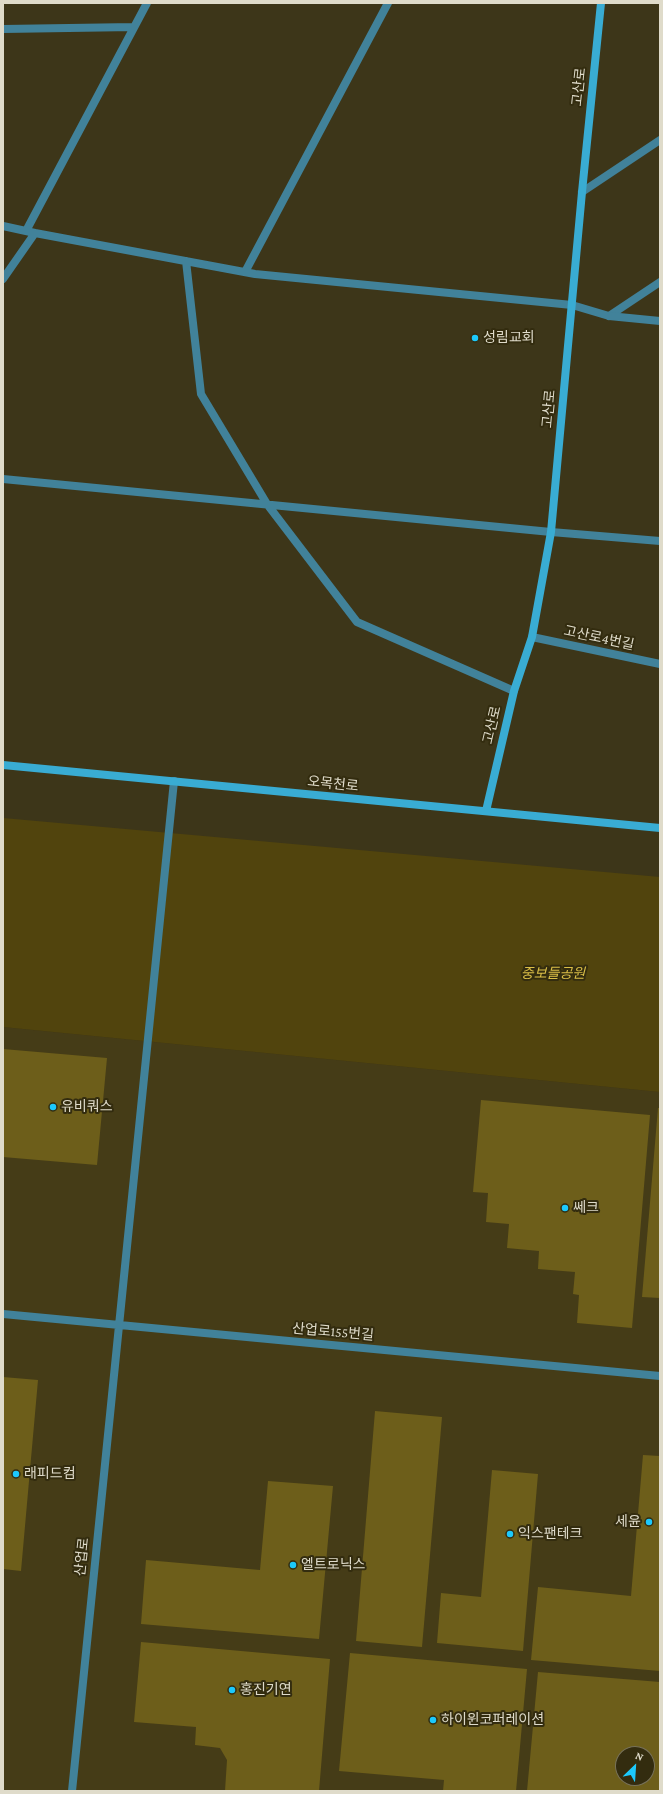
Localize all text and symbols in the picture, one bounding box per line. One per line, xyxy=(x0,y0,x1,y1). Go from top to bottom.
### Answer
street label: 고산로 xyxy=(569,67,589,107)
place label: 성림교회 xyxy=(483,330,535,346)
marker: 성림교회 xyxy=(470,333,480,343)
street label: 고산로 xyxy=(539,389,559,429)
street label: 고산로4번길 xyxy=(562,622,636,654)
street label: 고산로 xyxy=(479,704,505,746)
street label: 오목천로 xyxy=(307,773,359,795)
park label: 중보들공원 xyxy=(521,966,585,982)
place label: 유비쿼스 xyxy=(61,1099,113,1115)
marker: 유비쿼스 xyxy=(48,1102,58,1112)
place label: 쎄크 xyxy=(573,1200,599,1216)
marker: 쎄크 xyxy=(560,1203,570,1213)
street label: 산업로155번길 xyxy=(291,1320,375,1344)
place label: 래피드컴 xyxy=(24,1466,76,1482)
marker: 래피드컴 xyxy=(11,1469,21,1479)
place label: 세윤 xyxy=(615,1514,641,1530)
marker: 세윤 xyxy=(644,1517,654,1527)
place label: 익스팬테크 xyxy=(518,1526,582,1542)
marker: 익스팬테크 xyxy=(505,1529,515,1539)
street label: 산업로 xyxy=(72,1537,92,1577)
place label: 엘트로닉스 xyxy=(301,1557,365,1573)
marker: 엘트로닉스 xyxy=(288,1560,298,1570)
place label: 홍진기연 xyxy=(240,1682,292,1698)
marker: 홍진기연 xyxy=(227,1685,237,1695)
place label: 하이윈코퍼레이션 xyxy=(441,1712,544,1728)
marker: 하이윈코퍼레이션 xyxy=(428,1715,438,1725)
north arrow xyxy=(615,1746,655,1786)
text: N xyxy=(634,1749,646,1763)

